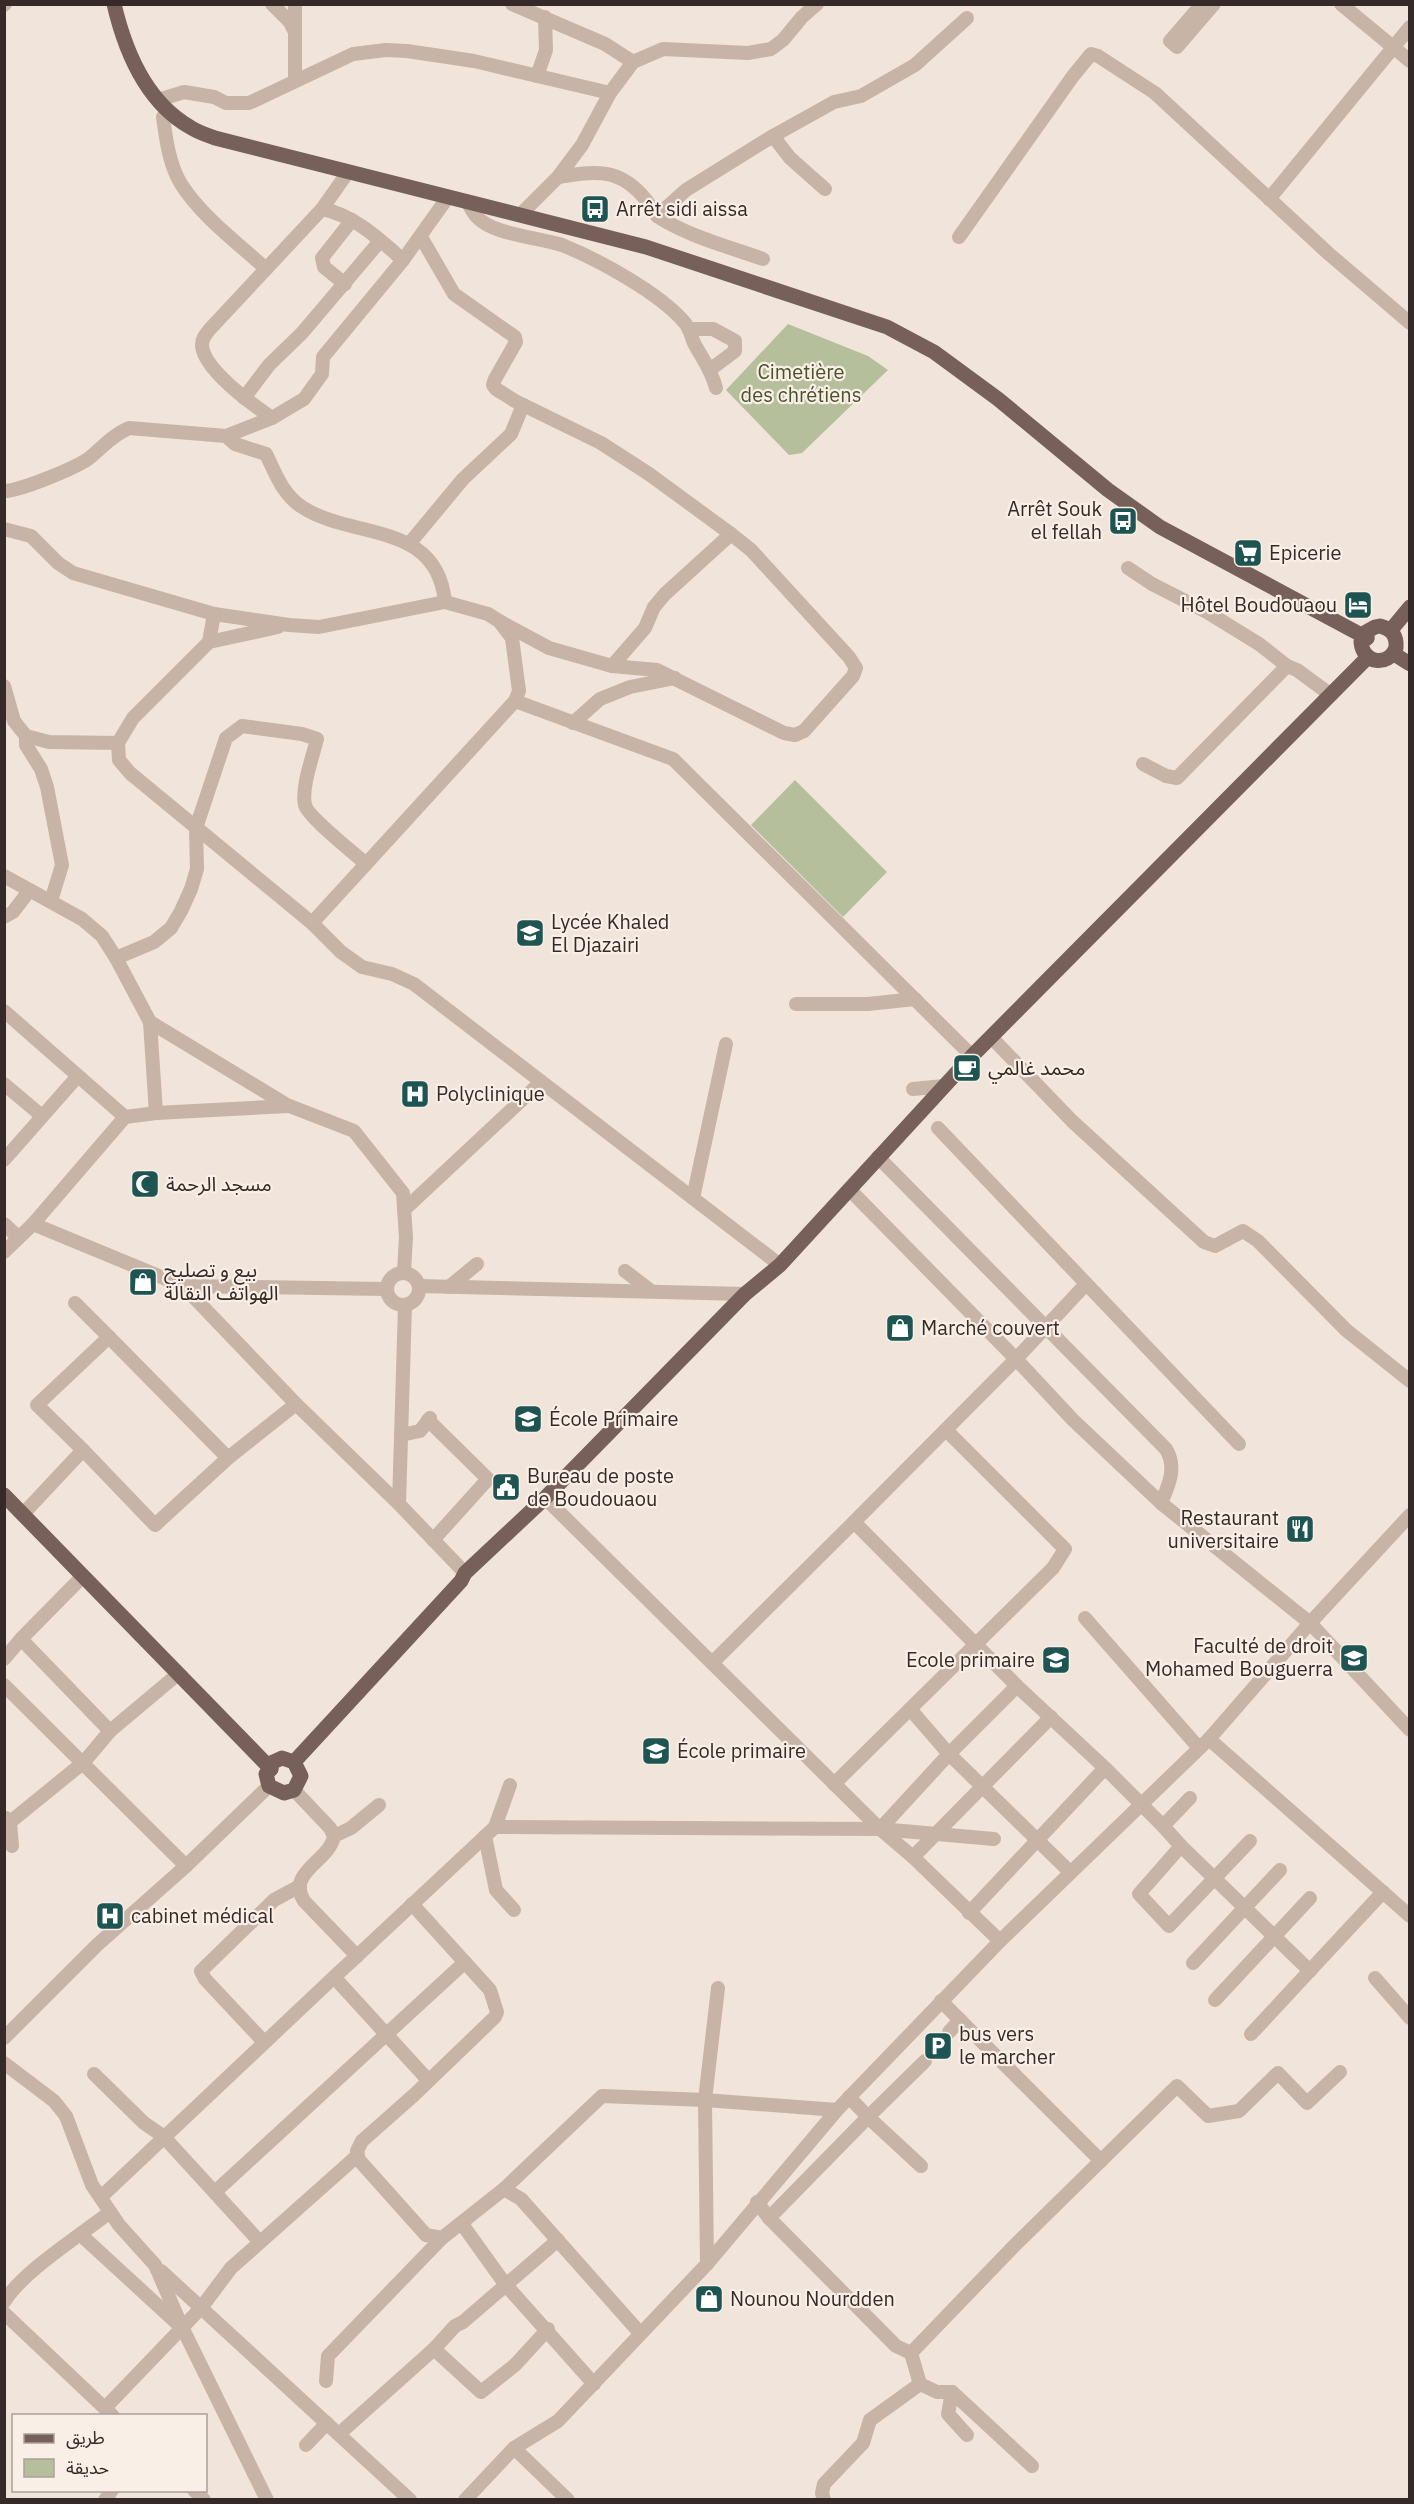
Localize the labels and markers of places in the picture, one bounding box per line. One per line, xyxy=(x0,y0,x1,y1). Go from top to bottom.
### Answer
bus stop icon: Arrêt sidi aissa xyxy=(579,193,611,225)
place label: Arrêt sidi aissa xyxy=(616,195,748,222)
place label: Arrêt Souk el fellah xyxy=(1007,495,1102,545)
bus stop icon: Arrêt Souk el fellah xyxy=(1107,505,1139,537)
supermarket icon: Epicerie xyxy=(1232,537,1264,569)
place label: Epicerie xyxy=(1269,539,1342,566)
hotel icon: Hôtel Boudouaou xyxy=(1342,589,1374,621)
place label: Hôtel Boudouaou xyxy=(1181,591,1337,618)
place label: Lycée Khaled El Djazairi xyxy=(551,908,669,958)
school or university icon: Lycée Khaled El Djazairi xyxy=(514,917,546,949)
cafe icon: محمد غالمي xyxy=(951,1052,983,1084)
place label: محمد غالمي xyxy=(988,1054,1086,1084)
hospital icon: Polyclinique xyxy=(399,1078,431,1110)
place label: Polyclinique xyxy=(436,1080,545,1107)
mosque icon: مسجد الرحمة xyxy=(129,1168,161,1200)
place label: مسجد الرحمة xyxy=(166,1170,272,1197)
place label: بيع و تصليح الهواتف النقالة xyxy=(164,1256,278,1306)
shop icon: بيع و تصليح الهواتف النقالة xyxy=(127,1266,159,1298)
shop icon: Marché couvert xyxy=(884,1312,916,1344)
place label: Marché couvert xyxy=(921,1314,1060,1341)
school or university icon: École Primaire xyxy=(512,1403,544,1435)
place label: École Primaire xyxy=(549,1405,678,1432)
place label: Bureau de poste de Boudouaou xyxy=(527,1462,674,1512)
public building icon: Bureau de poste de Boudouaou xyxy=(490,1471,522,1503)
place label: Restaurant universitaire xyxy=(1168,1504,1279,1554)
restaurant icon: Restaurant universitaire xyxy=(1284,1513,1316,1545)
place label: Faculté de droit Mohamed Bouguerra xyxy=(1145,1632,1333,1682)
school or university icon: Faculté de droit Mohamed Bouguerra xyxy=(1338,1642,1370,1674)
school or university icon: Ecole primaire xyxy=(1040,1644,1072,1676)
place label: Ecole primaire xyxy=(906,1646,1035,1673)
school or university icon: École primaire xyxy=(640,1735,672,1767)
place label: École primaire xyxy=(677,1737,806,1764)
hospital icon: cabinet médical xyxy=(94,1900,126,1932)
place label: cabinet médical xyxy=(131,1902,274,1929)
place label: bus vers le marcher xyxy=(959,2020,1055,2070)
parking icon: bus vers le marcher xyxy=(922,2030,954,2062)
shop icon: Nounou Nourdden xyxy=(693,2283,725,2315)
place label: Nounou Nourdden xyxy=(730,2285,895,2312)

